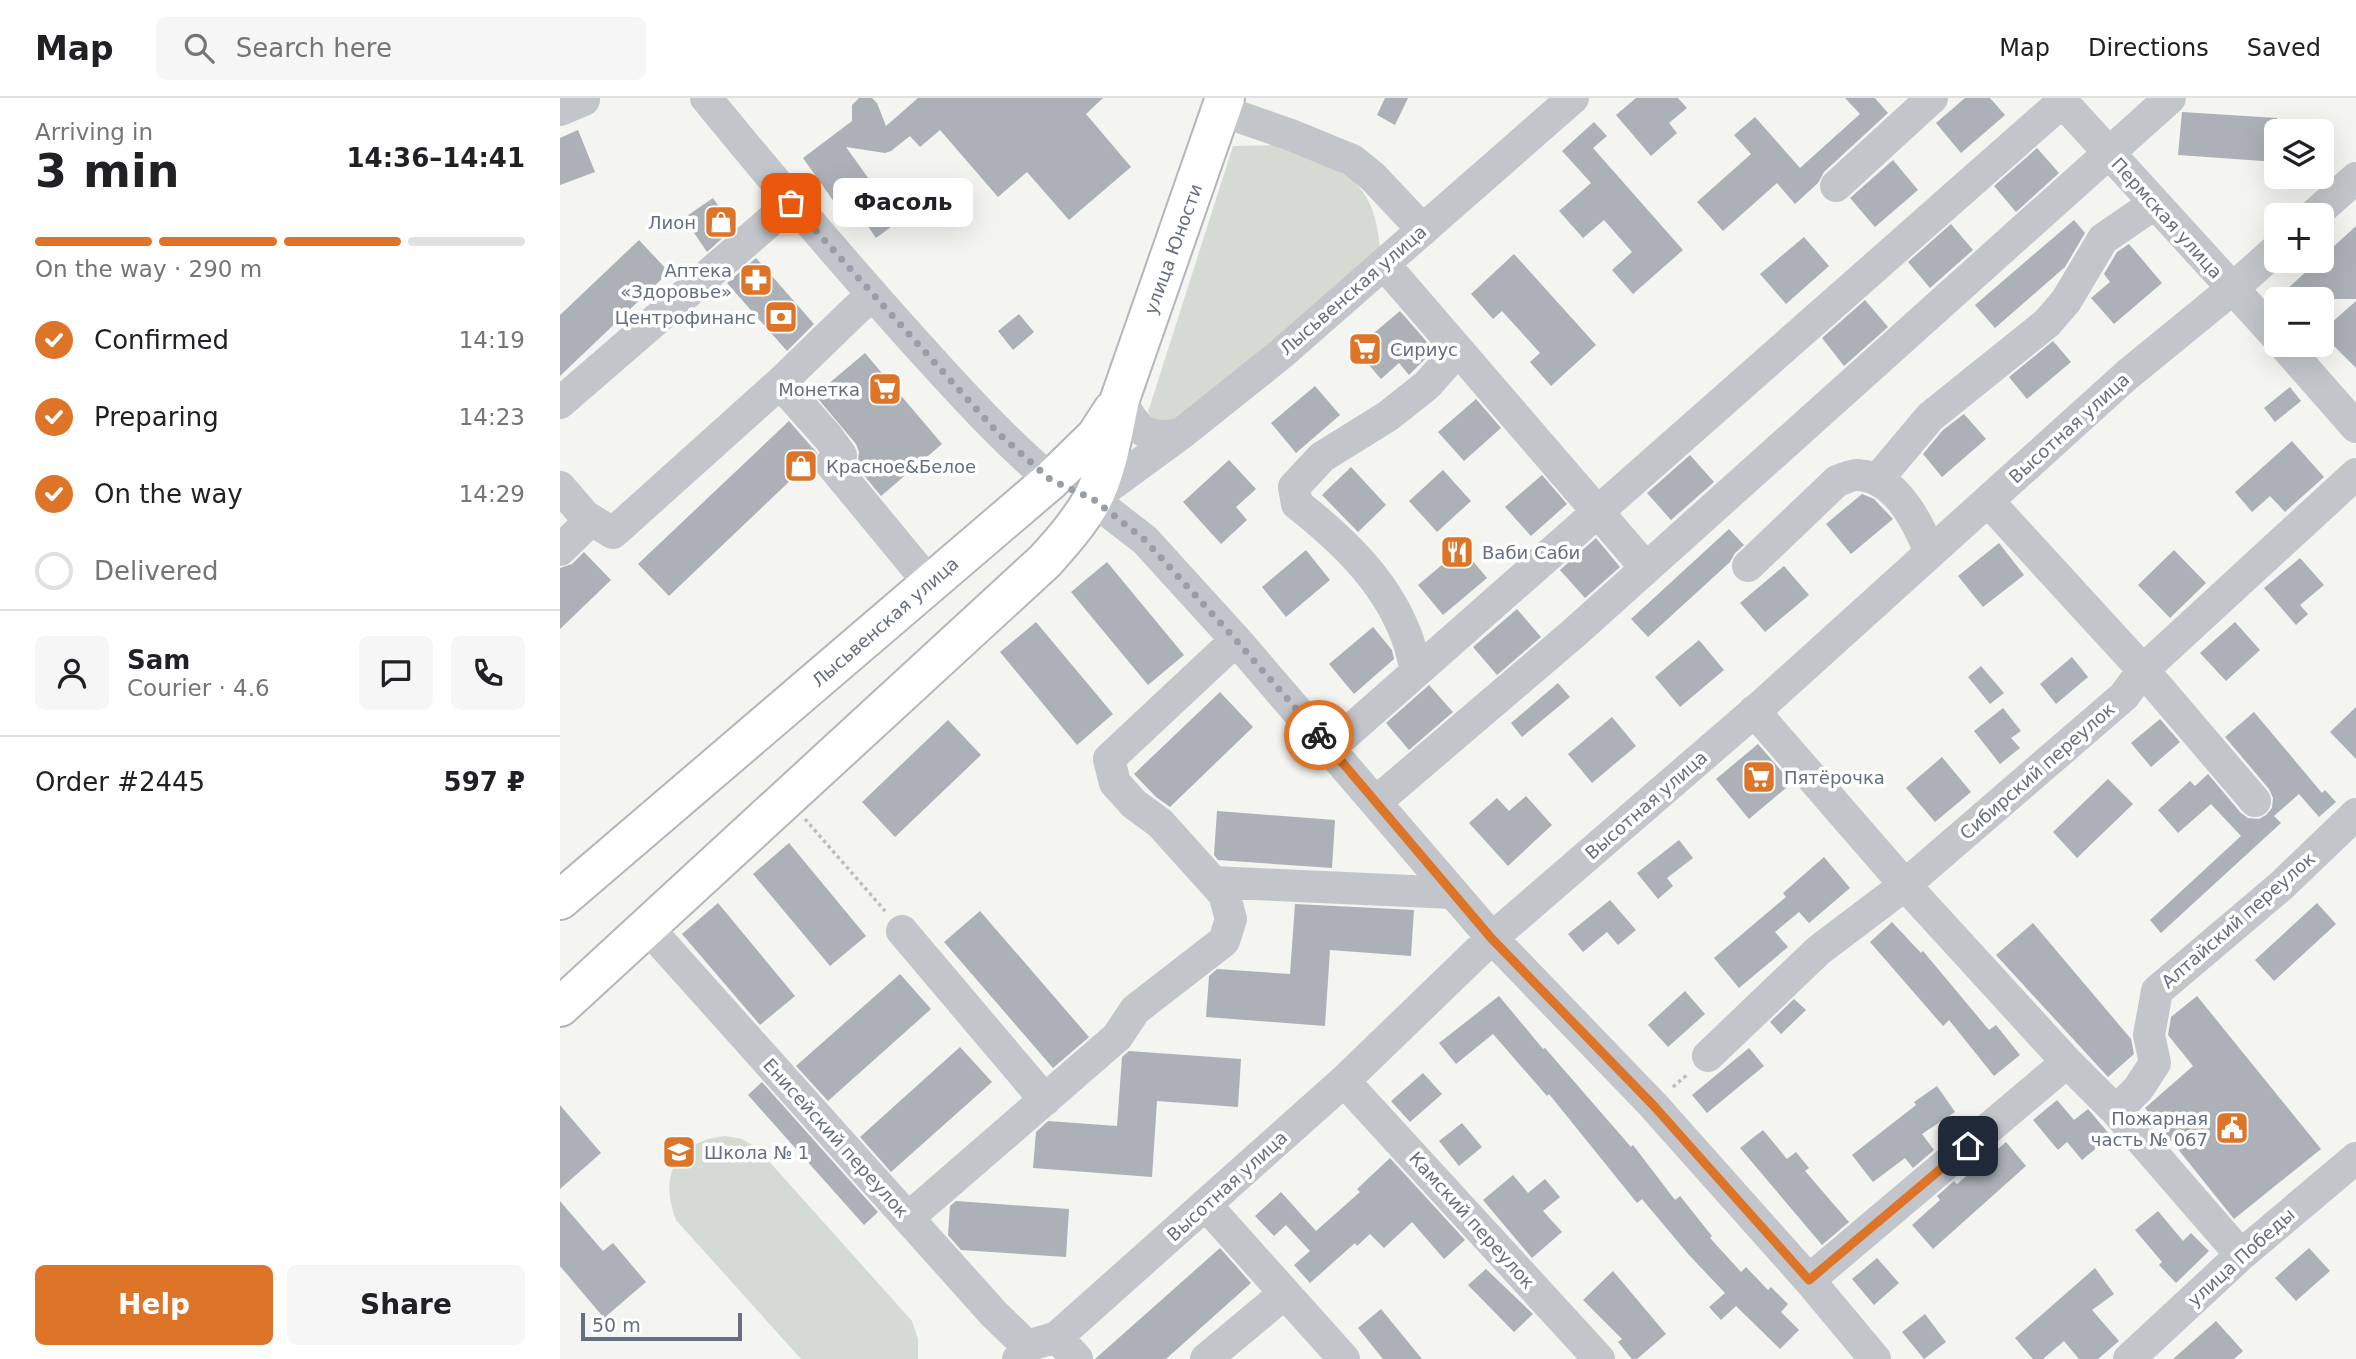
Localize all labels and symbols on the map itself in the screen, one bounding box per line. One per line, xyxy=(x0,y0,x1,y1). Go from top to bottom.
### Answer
street label: Пермская улица xyxy=(2107,153,2227,283)
pin xyxy=(761,173,821,233)
callout: Фасоль xyxy=(833,178,973,228)
street label: улица Юности xyxy=(1140,181,1206,317)
shop icon: Лион xyxy=(702,203,740,241)
place label: Лион xyxy=(648,212,696,233)
street label: Лысьвенская улица xyxy=(1275,221,1431,359)
place label: Аптека «Здоровье» xyxy=(620,260,732,302)
pharmacy icon: Аптека «Здоровье» xyxy=(737,261,775,299)
bank icon: Центрофинанс xyxy=(762,298,800,336)
place label: Центрофинанс xyxy=(615,307,756,328)
supermarket icon: Сириус xyxy=(1346,330,1384,368)
place label: Сириус xyxy=(1390,339,1458,360)
street label: Высотная улица xyxy=(2005,369,2133,487)
supermarket icon: Монетка xyxy=(866,370,904,408)
place label: Монетка xyxy=(778,379,860,400)
shop icon: Красное&Белое xyxy=(782,447,820,485)
place label: Красное&Белое xyxy=(826,456,976,477)
restaurant icon: Ваби Саби xyxy=(1438,533,1476,571)
place label: Ваби Саби xyxy=(1482,542,1580,563)
street label: Лысьвенская улица xyxy=(807,553,963,691)
street label: Сибирский переулок xyxy=(1955,698,2119,844)
courier xyxy=(1284,700,1354,770)
street label: Высотная улица xyxy=(1581,746,1711,864)
supermarket icon: Пятёрочка xyxy=(1740,758,1778,796)
place label: Пятёрочка xyxy=(1784,767,1885,788)
street label: Алтайский переулок xyxy=(2157,848,2319,992)
street label: Енисейский переулок xyxy=(759,1054,913,1222)
place label: Пожарная часть № 067 xyxy=(2091,1108,2208,1150)
public building icon: Пожарная часть № 067 xyxy=(2213,1109,2251,1147)
pin xyxy=(1938,1116,1998,1176)
street label: Высотная улица xyxy=(1163,1127,1291,1245)
school or university icon: Школа № 1 xyxy=(660,1133,698,1171)
place label: Школа № 1 xyxy=(704,1142,809,1163)
street label: Камский переулок xyxy=(1405,1147,1539,1293)
street label: улица Победы xyxy=(2183,1204,2299,1310)
scale bar xyxy=(581,1310,742,1342)

